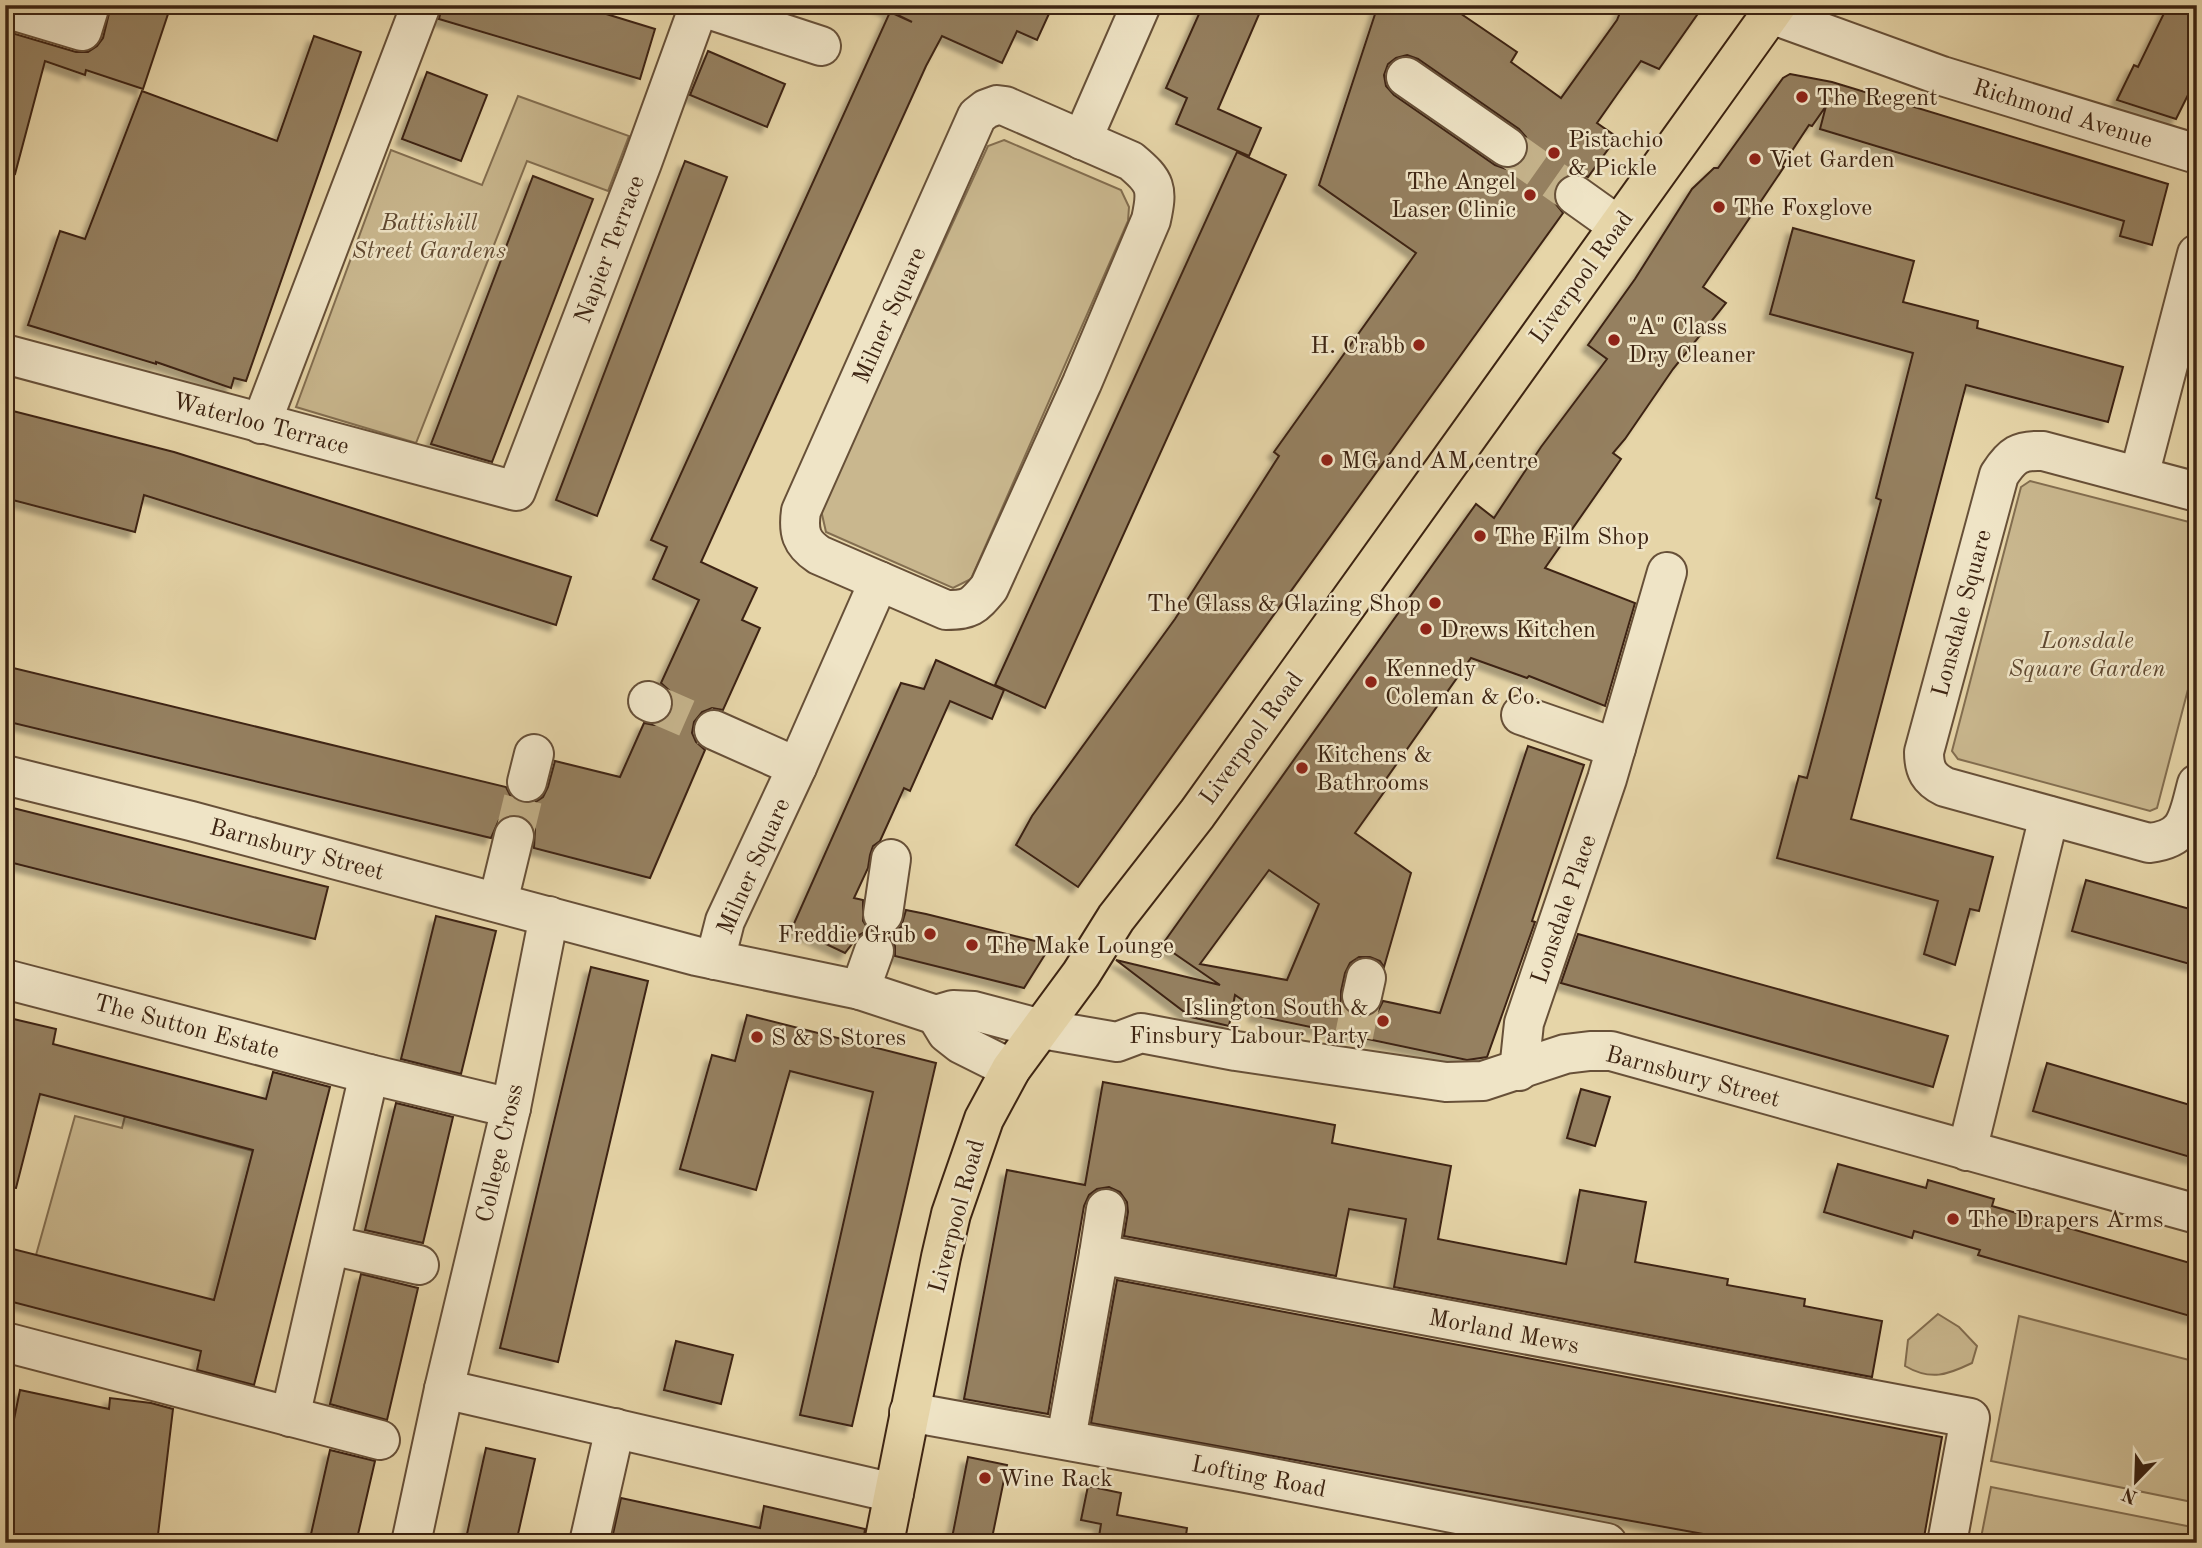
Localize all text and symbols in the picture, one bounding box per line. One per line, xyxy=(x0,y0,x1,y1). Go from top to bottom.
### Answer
street label: Richmond Avenue xyxy=(1970,76,2155,154)
place label: The Regent xyxy=(1816,87,1938,111)
marker: The Regent xyxy=(1794,89,1810,105)
place label: Pistachio & Pickle xyxy=(1568,129,1663,181)
marker: Pistachio & Pickle xyxy=(1546,145,1562,161)
place label: Viet Garden xyxy=(1769,149,1895,173)
marker: Viet Garden xyxy=(1747,151,1763,167)
place label: The Angel Laser Clinic xyxy=(1391,171,1516,223)
street label: Napier Terrace xyxy=(572,172,650,327)
marker: The Angel Laser Clinic xyxy=(1522,187,1538,203)
place label: The Foxglove xyxy=(1733,197,1872,221)
marker: The Foxglove xyxy=(1711,199,1727,215)
street label: Liverpool Road xyxy=(1526,207,1639,349)
park label: Battishill Street Gardens xyxy=(352,212,506,264)
street label: Milner Square xyxy=(850,244,932,387)
place label: "A" Class Dry Cleaner xyxy=(1628,316,1755,368)
marker: "A" Class Dry Cleaner xyxy=(1606,332,1622,348)
place label: H. Crabb xyxy=(1310,335,1405,359)
marker: H. Crabb xyxy=(1411,337,1427,353)
street label: Waterloo Terrace xyxy=(170,390,351,460)
place label: MG and AM centre xyxy=(1341,450,1538,474)
marker: MG and AM centre xyxy=(1319,452,1335,468)
place label: The Film Shop xyxy=(1494,526,1649,550)
street label: Lonsdale Square xyxy=(1929,527,1997,700)
marker: The Film Shop xyxy=(1472,528,1488,544)
place label: The Glass & Glazing Shop xyxy=(1147,593,1421,617)
marker: The Glass & Glazing Shop xyxy=(1427,595,1443,611)
place label: Drews Kitchen xyxy=(1440,619,1596,643)
marker: Drews Kitchen xyxy=(1418,621,1434,637)
park label: Lonsdale Square Garden xyxy=(2008,630,2166,682)
place label: Kennedy Coleman & Co. xyxy=(1385,658,1541,710)
street label: Liverpool Road xyxy=(1196,668,1309,810)
marker: Kennedy Coleman & Co. xyxy=(1363,674,1379,690)
place label: Kitchens & Bathrooms xyxy=(1316,744,1433,796)
marker: Kitchens & Bathrooms xyxy=(1294,760,1310,776)
street label: Milner Square xyxy=(714,795,796,938)
street label: Barnsbury Street xyxy=(207,816,386,886)
street label: Lonsdale Place xyxy=(1528,832,1602,987)
place label: Freddie Grub xyxy=(777,924,916,948)
marker: Freddie Grub xyxy=(922,926,938,942)
place label: The Make Lounge xyxy=(986,935,1174,959)
marker: The Make Lounge xyxy=(964,937,980,953)
street label: The Sutton Estate xyxy=(91,992,282,1064)
place label: Islington South & Finsbury Labour Party xyxy=(1129,997,1369,1049)
marker: Islington South & Finsbury Labour Party xyxy=(1375,1013,1391,1029)
place label: S & S Stores xyxy=(771,1027,906,1051)
marker: S & S Stores xyxy=(749,1029,765,1045)
street label: Barnsbury Street xyxy=(1603,1043,1782,1113)
street label: College Cross xyxy=(473,1082,529,1225)
street label: Liverpool Road xyxy=(926,1137,990,1296)
place label: The Drapers Arms xyxy=(1967,1209,2163,1233)
marker: The Drapers Arms xyxy=(1945,1211,1961,1227)
street label: Morland Mews xyxy=(1426,1307,1581,1359)
north arrow xyxy=(2100,1446,2170,1516)
street label: Lofting Road xyxy=(1189,1453,1328,1503)
place label: Wine Rack xyxy=(999,1468,1113,1492)
marker: Wine Rack xyxy=(977,1470,993,1486)
text: N xyxy=(2120,1483,2141,1506)

